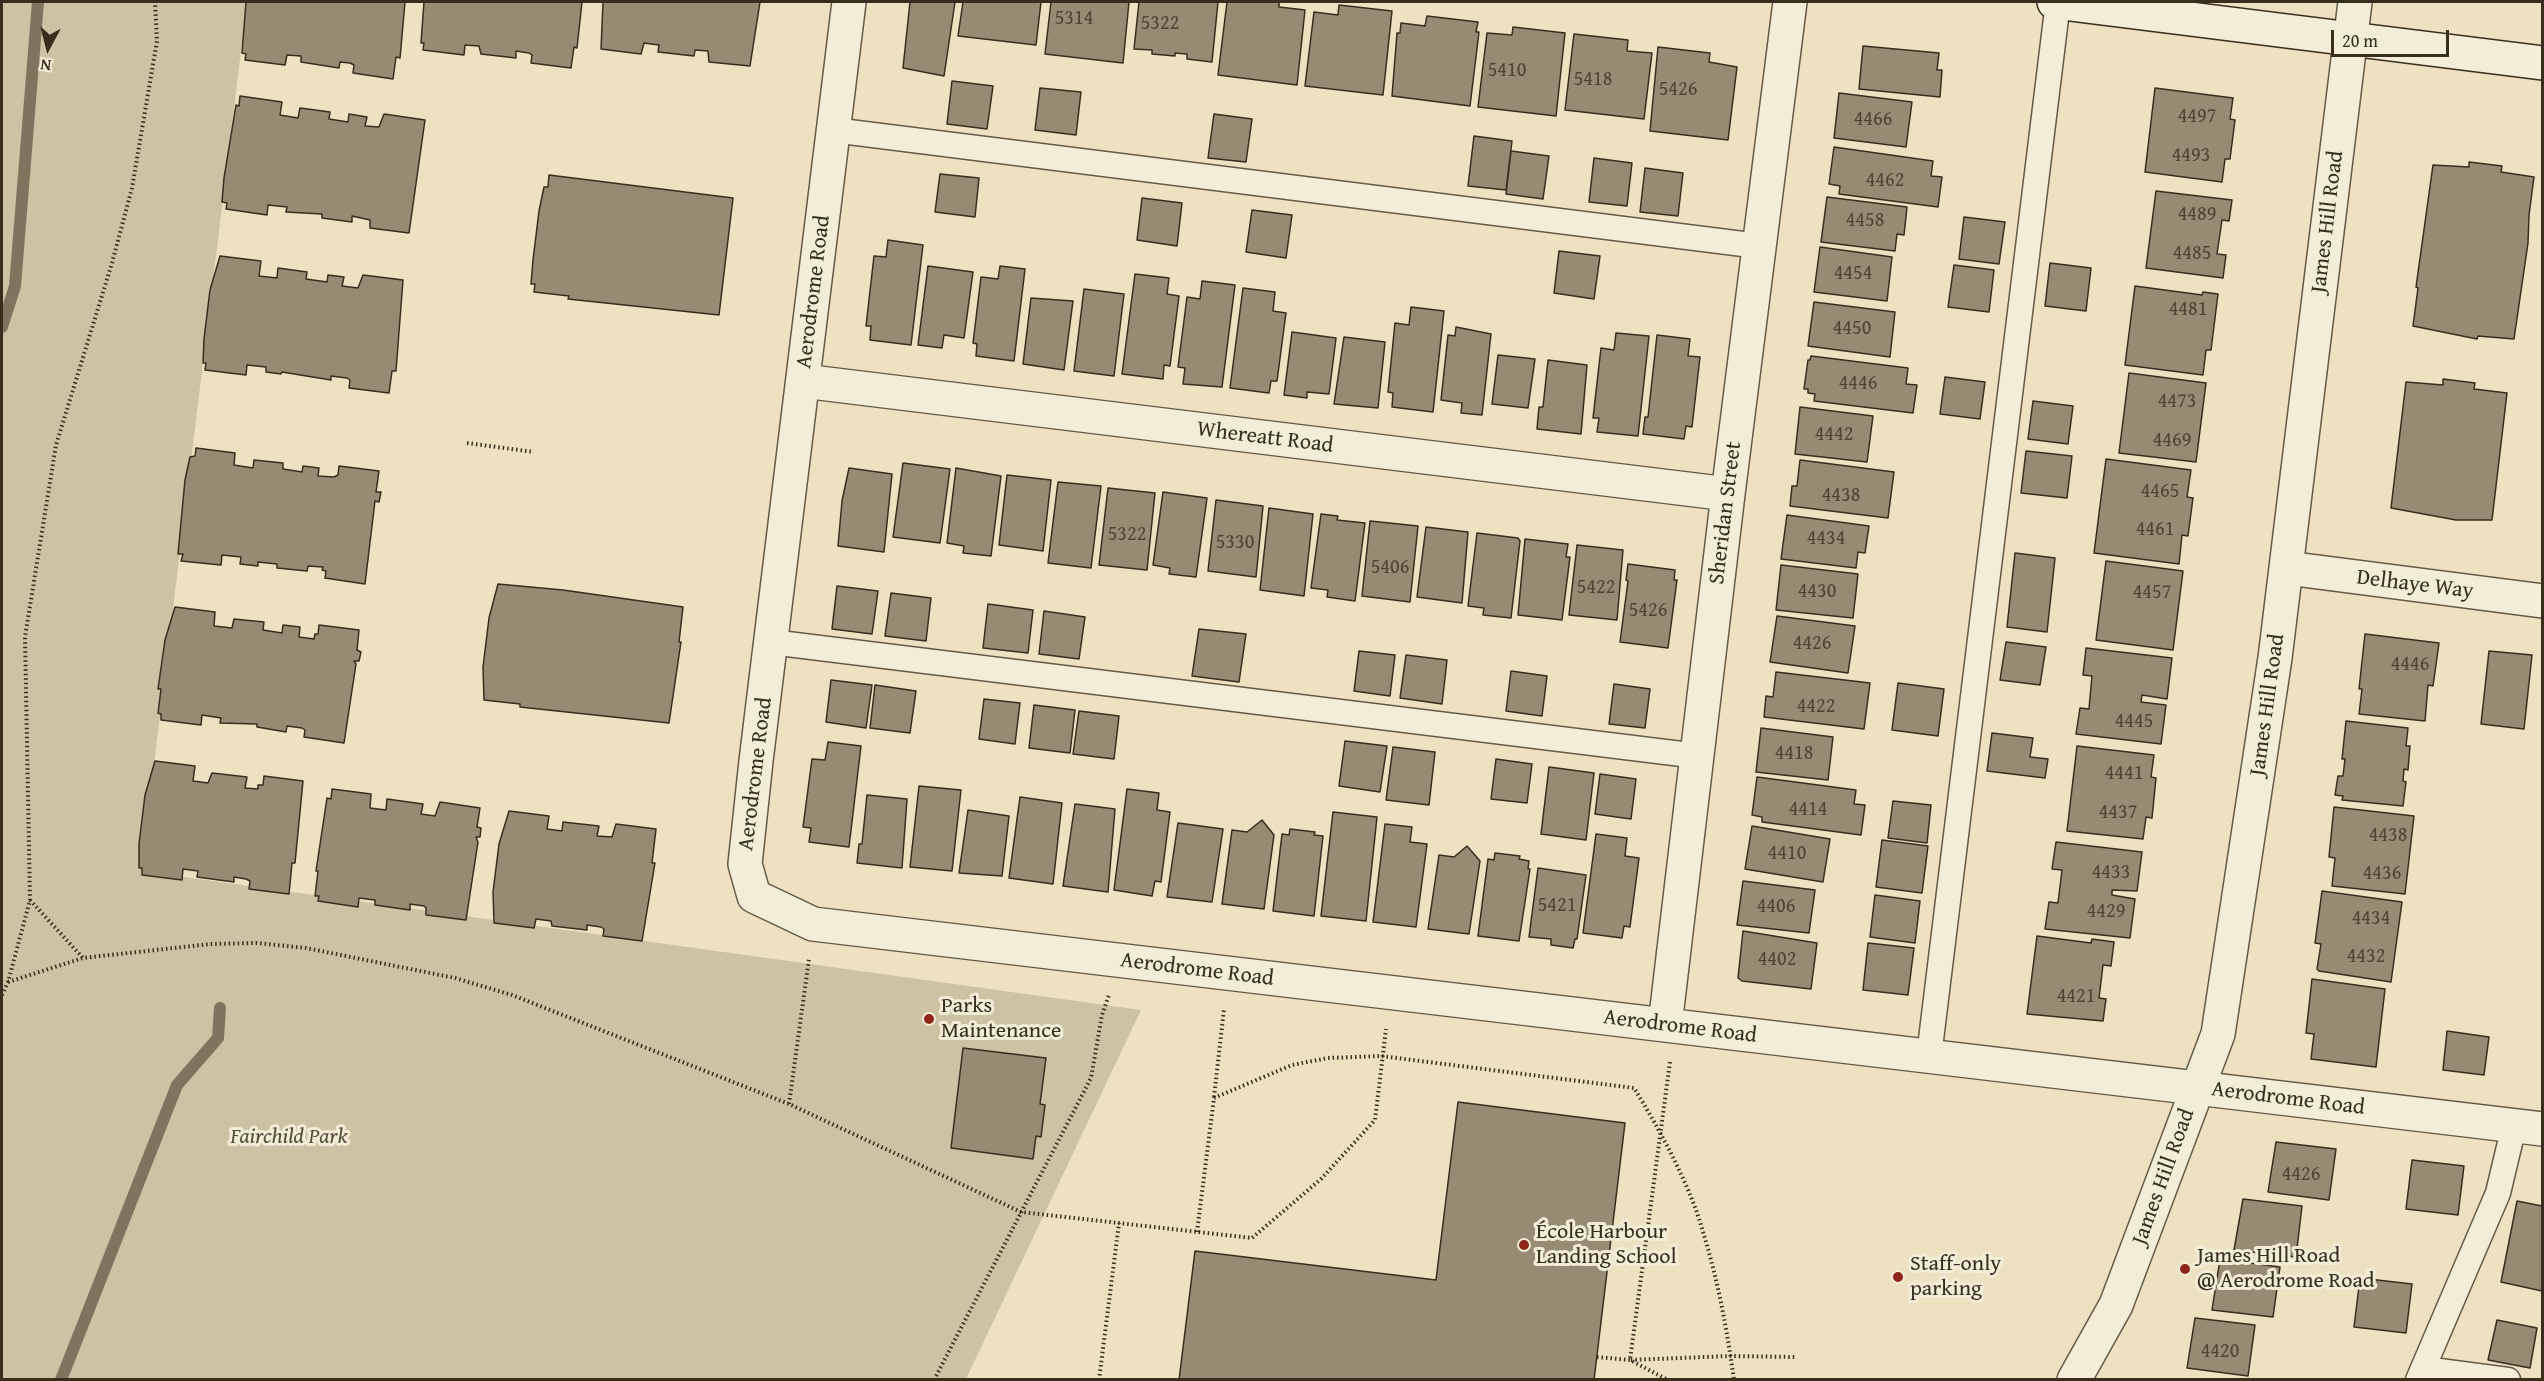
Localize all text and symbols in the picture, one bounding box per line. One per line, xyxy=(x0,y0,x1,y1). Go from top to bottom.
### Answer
house number: 5314 xyxy=(1055,7,1093,31)
house number: 5322 xyxy=(1141,12,1179,36)
north arrow xyxy=(18,18,78,78)
scale bar xyxy=(2334,18,2452,56)
text: 20 m xyxy=(2342,27,2378,54)
text: N xyxy=(39,53,53,78)
house number: 5410 xyxy=(1488,59,1526,83)
house number: 5418 xyxy=(1574,68,1612,92)
house number: 5426 xyxy=(1659,78,1697,102)
house number: 4497 xyxy=(2178,105,2216,129)
house number: 4466 xyxy=(1854,108,1892,132)
house number: 4493 xyxy=(2172,144,2210,168)
street label: James Hill Road xyxy=(2306,149,2350,295)
house number: 4462 xyxy=(1866,169,1904,193)
house number: 4489 xyxy=(2178,203,2216,227)
house number: 4458 xyxy=(1846,209,1884,233)
street label: Aerodrome Road xyxy=(791,214,837,370)
house number: 4485 xyxy=(2173,242,2211,266)
house number: 4454 xyxy=(1834,262,1872,286)
house number: 4481 xyxy=(2169,298,2207,322)
house number: 4450 xyxy=(1833,317,1871,341)
house number: 4446 xyxy=(1839,372,1877,396)
house number: 4473 xyxy=(2158,390,2196,414)
street label: Whereatt Road xyxy=(1195,417,1335,459)
house number: 4442 xyxy=(1815,423,1853,447)
house number: 4469 xyxy=(2153,429,2191,453)
street label: Sheridan Street xyxy=(1704,440,1748,586)
house number: 4465 xyxy=(2141,480,2179,504)
house number: 4438 xyxy=(1822,484,1860,508)
house number: 4461 xyxy=(2136,518,2174,542)
house number: 5322 xyxy=(1108,523,1146,547)
house number: 4434 xyxy=(1807,527,1845,551)
house number: 5330 xyxy=(1216,531,1254,555)
house number: 5406 xyxy=(1371,556,1409,580)
street label: Delhaye Way xyxy=(2355,565,2475,605)
house number: 5422 xyxy=(1577,576,1615,600)
house number: 4430 xyxy=(1798,580,1836,604)
house number: 4457 xyxy=(2133,581,2171,605)
house number: 5426 xyxy=(1629,599,1667,623)
house number: 4426 xyxy=(1793,632,1831,656)
street label: James Hill Road xyxy=(2245,632,2291,778)
house number: 4446 xyxy=(2391,653,2429,677)
house number: 4422 xyxy=(1797,695,1835,719)
street label: Aerodrome Road xyxy=(733,696,779,852)
house number: 4445 xyxy=(2115,710,2153,734)
house number: 4418 xyxy=(1775,742,1813,766)
house number: 4441 xyxy=(2105,762,2143,786)
house number: 4414 xyxy=(1789,798,1827,822)
house number: 4437 xyxy=(2099,801,2137,825)
house number: 4438 xyxy=(2369,824,2407,848)
house number: 4410 xyxy=(1768,842,1806,866)
house number: 4433 xyxy=(2092,861,2130,885)
house number: 4436 xyxy=(2363,862,2401,886)
house number: 5421 xyxy=(1538,894,1576,918)
house number: 4406 xyxy=(1757,895,1795,919)
house number: 4429 xyxy=(2087,900,2125,924)
house number: 4434 xyxy=(2352,907,2390,931)
house number: 4432 xyxy=(2347,945,2385,969)
street label: Aerodrome Road xyxy=(1119,947,1275,993)
house number: 4402 xyxy=(1758,948,1796,972)
house number: 4421 xyxy=(2057,985,2095,1009)
place label: Parks Maintenance xyxy=(941,993,1061,1044)
street label: Aerodrome Road xyxy=(1602,1004,1758,1050)
marker: Parks Maintenance xyxy=(922,1012,936,1026)
street label: Aerodrome Road xyxy=(2210,1076,2366,1122)
street label: James Hill Road xyxy=(2127,1105,2201,1249)
park label: Fairchild Park xyxy=(230,1124,348,1150)
house number: 4426 xyxy=(2282,1163,2320,1187)
place label: École Harbour Landing School xyxy=(1536,1219,1677,1270)
marker: École Harbour Landing School xyxy=(1517,1238,1531,1252)
place label: James Hill Road @ Aerodrome Road xyxy=(2197,1243,2375,1294)
place label: Staff-only parking xyxy=(1910,1251,2001,1302)
marker: James Hill Road @ Aerodrome Road xyxy=(2178,1262,2192,1276)
marker: Staff-only parking xyxy=(1891,1270,1905,1284)
house number: 4420 xyxy=(2201,1340,2239,1364)

